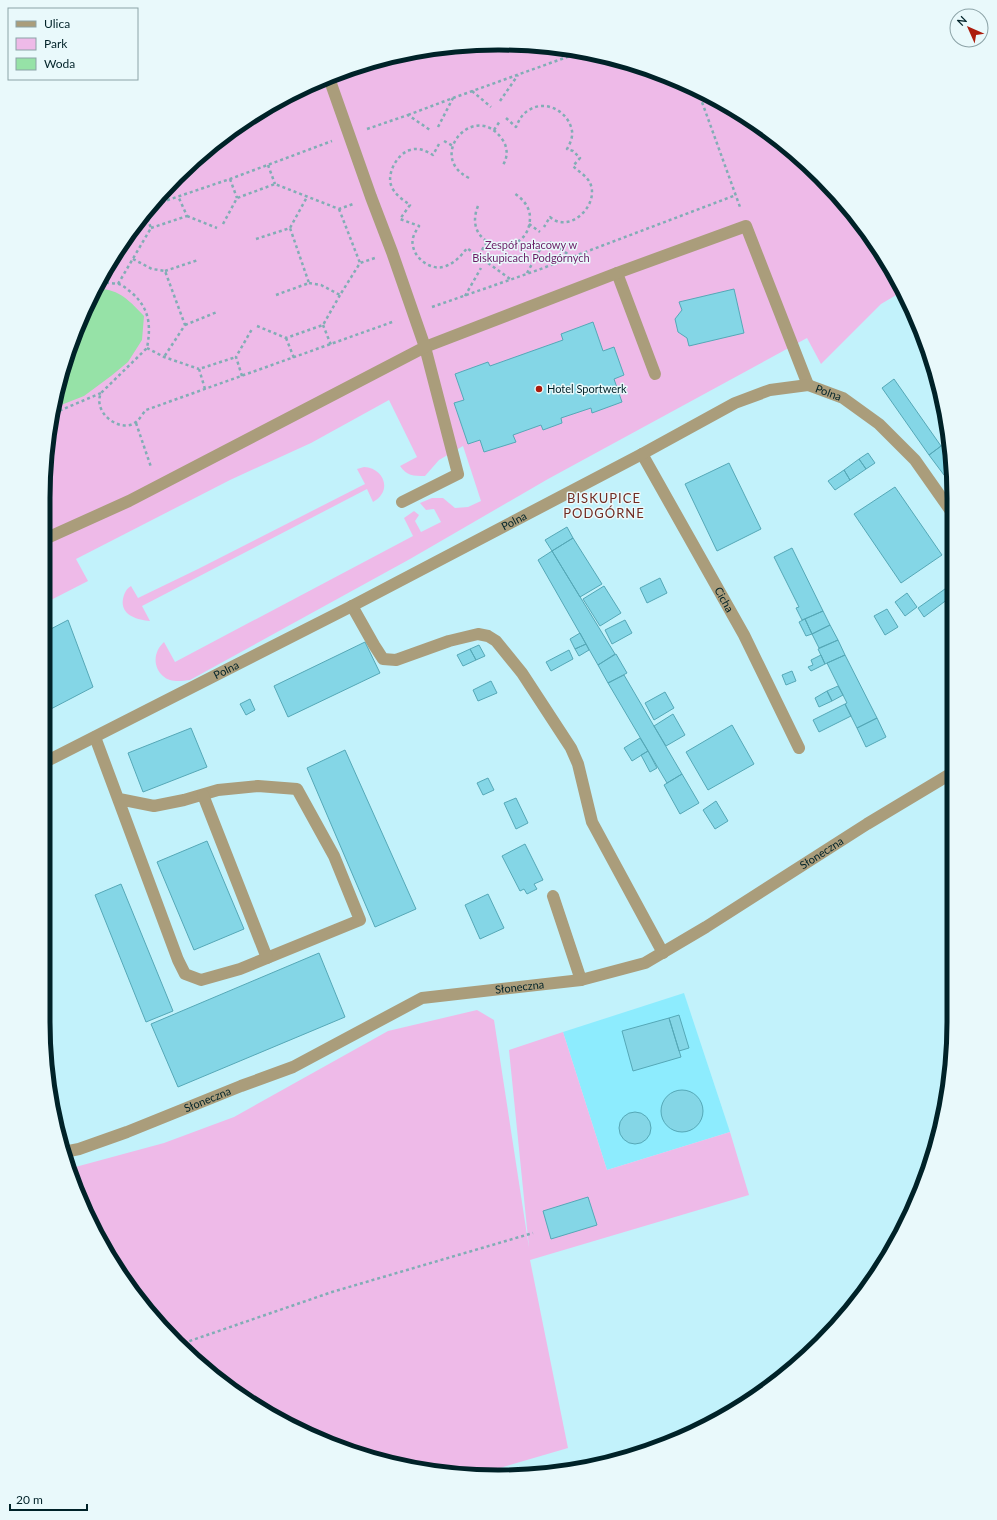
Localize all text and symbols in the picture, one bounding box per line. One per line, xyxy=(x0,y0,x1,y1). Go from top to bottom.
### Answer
legend xyxy=(8,8,138,80)
north arrow xyxy=(949,8,989,48)
text: N xyxy=(954,13,969,28)
text: Ulica xyxy=(44,16,70,31)
text: Park xyxy=(44,36,68,51)
text: Woda xyxy=(44,56,75,71)
park label: Zespół pałacowy w Biskupicach Podgórnych xyxy=(472,238,590,264)
street label: Polna xyxy=(814,381,843,403)
place label: Hotel Sportwerk xyxy=(547,382,627,395)
marker: Hotel Sportwerk xyxy=(534,384,544,394)
district label: BISKUPICE PODGÓRNE xyxy=(563,490,645,521)
street label: Polna xyxy=(499,509,529,533)
street label: Cicha xyxy=(712,584,737,614)
street label: Polna xyxy=(211,658,241,681)
street label: Słoneczna xyxy=(797,834,846,871)
street label: Słoneczna xyxy=(494,977,545,996)
street label: Słoneczna xyxy=(182,1084,233,1114)
scale bar xyxy=(10,1486,87,1512)
text: 20 m xyxy=(16,1492,43,1507)

